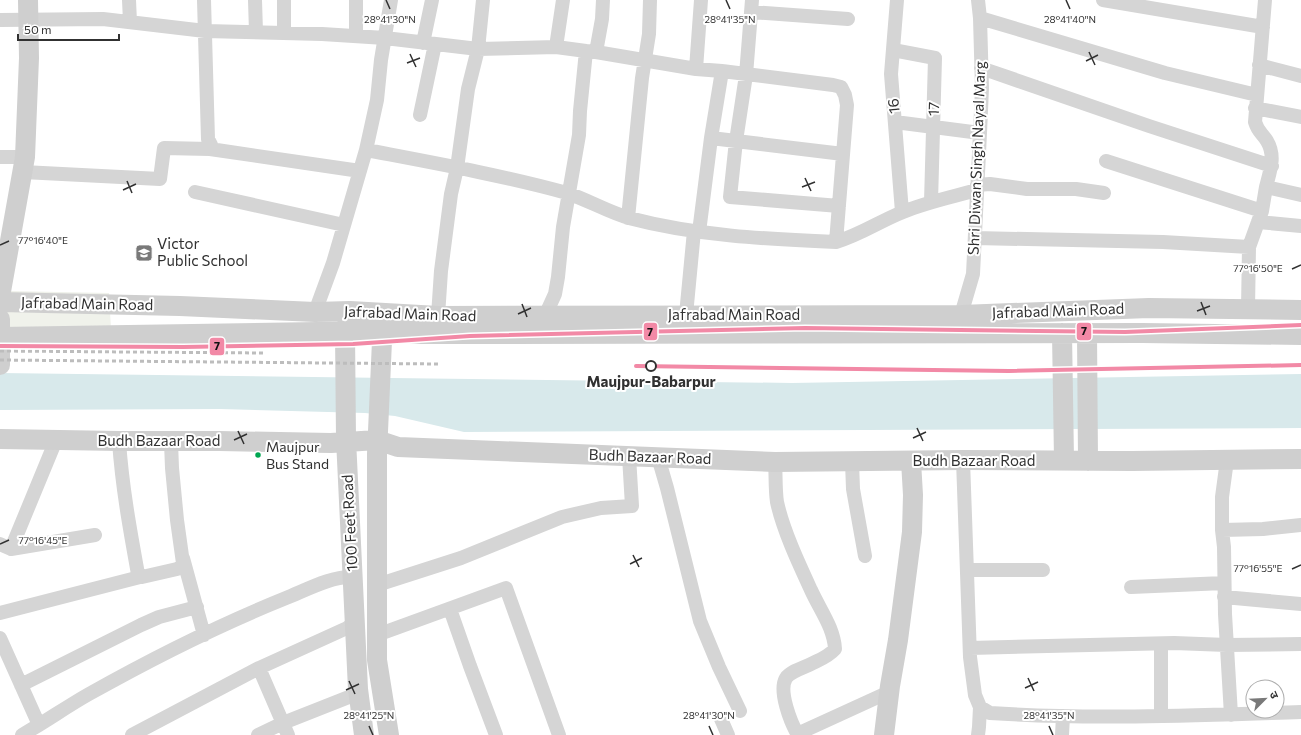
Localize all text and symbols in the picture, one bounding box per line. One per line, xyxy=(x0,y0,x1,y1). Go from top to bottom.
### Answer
text: 28°41'30"N xyxy=(364,13,416,25)
text: 28°41'35"N xyxy=(705,13,755,25)
text: 28°41'40"N xyxy=(1044,13,1096,25)
scale bar xyxy=(18,16,119,42)
text: 50 m xyxy=(24,22,52,36)
street label: Shri Diwan Singh Nayal Marg xyxy=(964,61,988,255)
street label: 16 xyxy=(883,98,903,115)
street label: 17 xyxy=(924,101,942,116)
text: 77°16'40"E xyxy=(18,234,68,246)
place label: Victor Public School xyxy=(157,234,248,269)
school or university icon: Victor Public School xyxy=(134,243,154,263)
text: 77°16'50"E xyxy=(1233,262,1283,274)
street label: Jafrabad Main Road xyxy=(21,293,153,313)
street label: Jafrabad Main Road xyxy=(991,299,1124,321)
street label: Jafrabad Main Road xyxy=(344,302,477,324)
street label: Jafrabad Main Road xyxy=(668,305,800,323)
line badge: 7 xyxy=(643,322,658,341)
line badge: 7 xyxy=(1076,322,1092,341)
text: 7 xyxy=(1081,324,1087,337)
text: 7 xyxy=(647,325,653,338)
line badge: 7 xyxy=(209,337,225,356)
text: 7 xyxy=(214,339,220,352)
marker: Maujpur-Babarpur xyxy=(645,360,657,372)
place label: Maujpur-Babarpur xyxy=(586,372,716,390)
street label: Budh Bazaar Road xyxy=(98,431,220,449)
place label: Maujpur Bus Stand xyxy=(266,438,329,472)
street label: Budh Bazaar Road xyxy=(588,445,712,467)
marker: Maujpur Bus Stand xyxy=(253,450,263,460)
street label: Budh Bazaar Road xyxy=(913,451,1035,469)
street label: 100 Feet Road xyxy=(337,474,361,572)
text: 77°16'45"E xyxy=(18,534,68,546)
text: 77°16'55"E xyxy=(1234,562,1282,574)
north arrow xyxy=(1245,679,1285,719)
text: उ xyxy=(1267,689,1282,701)
text: 28°41'25"N xyxy=(344,709,394,721)
text: 28°41'30"N xyxy=(683,709,735,721)
text: 28°41'35"N xyxy=(1024,709,1074,721)

